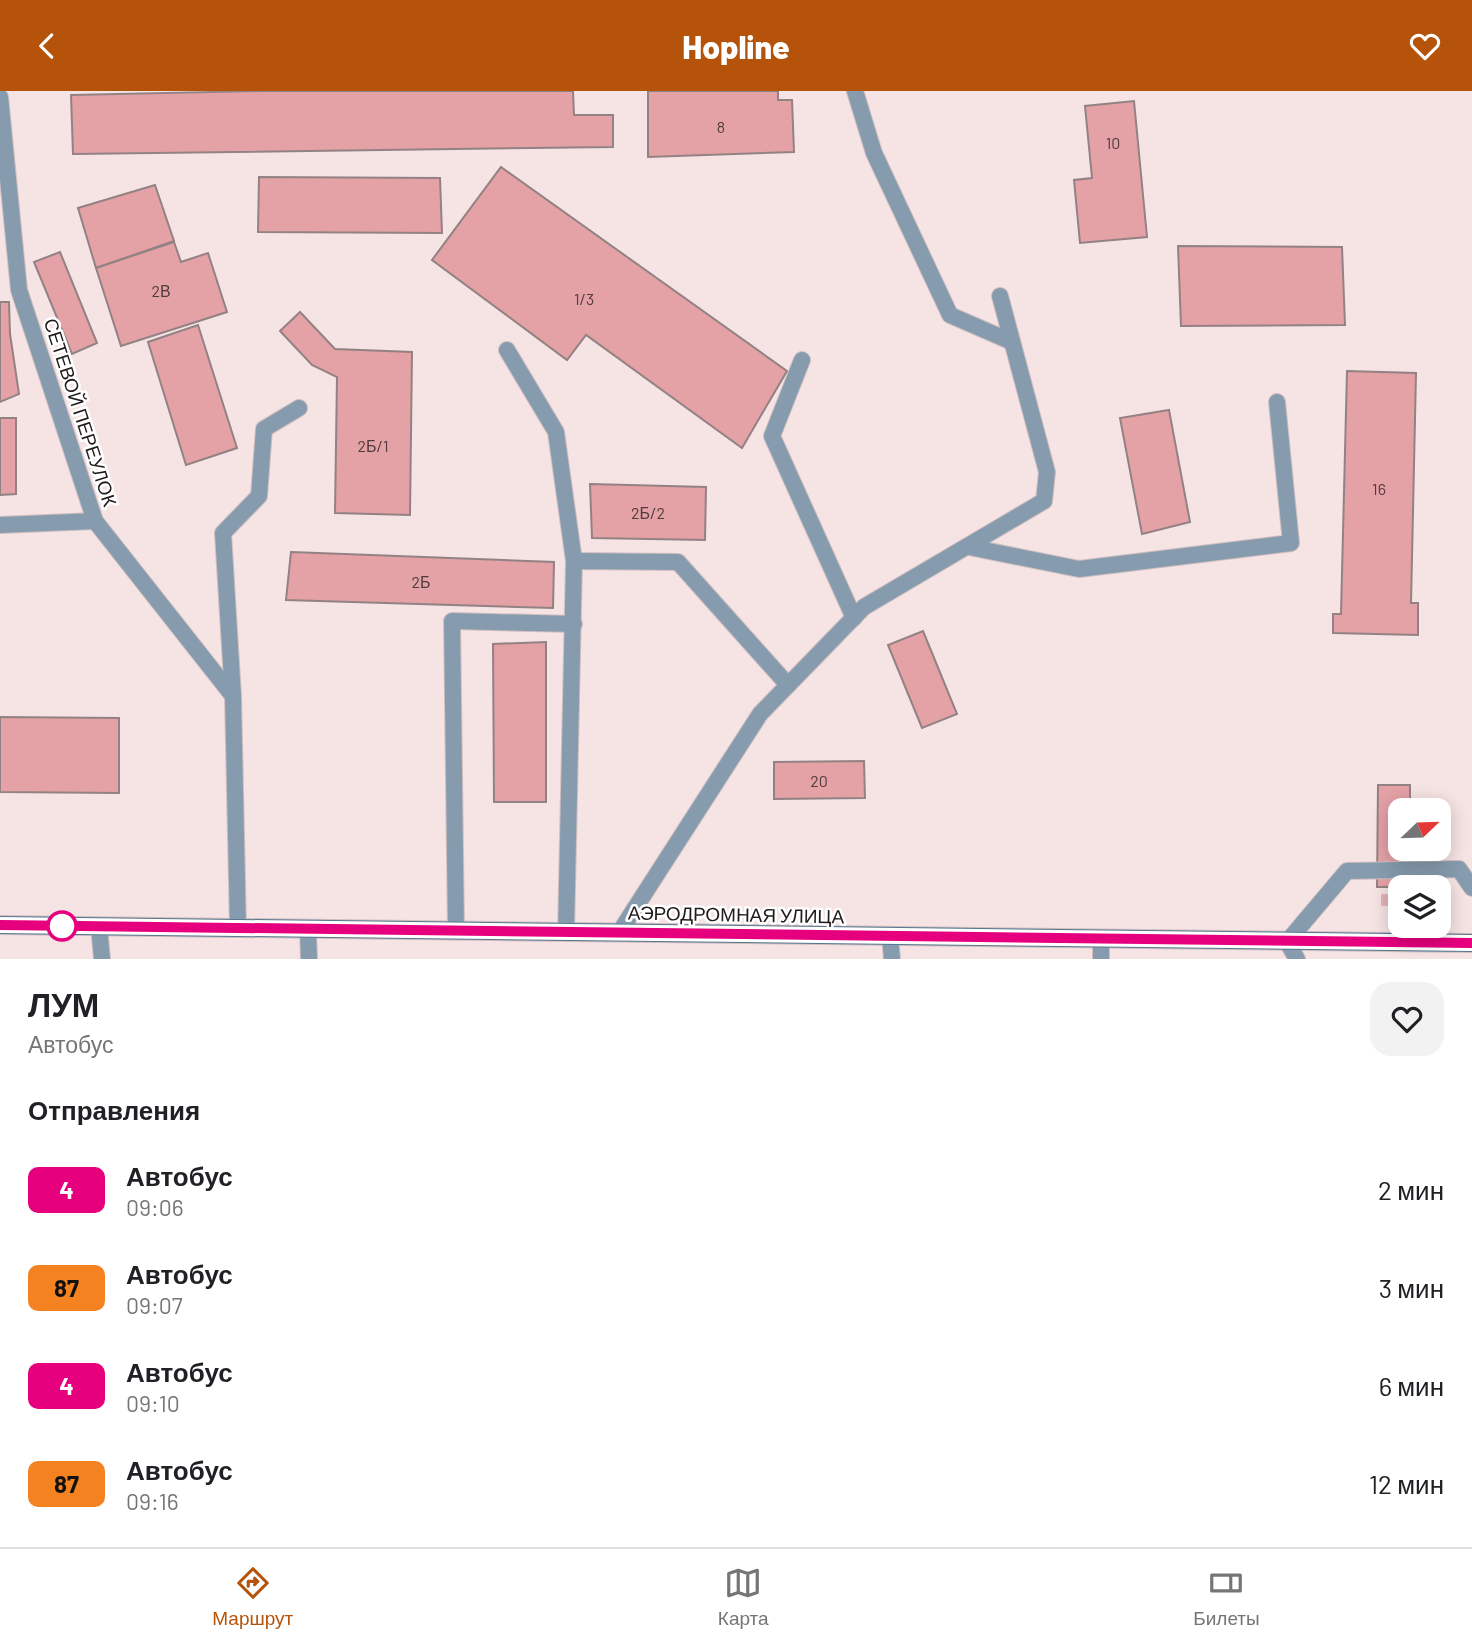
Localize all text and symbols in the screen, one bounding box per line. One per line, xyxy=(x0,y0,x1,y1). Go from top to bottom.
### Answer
icon: back xyxy=(28,27,66,65)
text: Hopline xyxy=(682,27,790,65)
icon: heart xyxy=(1406,27,1444,65)
house number: 8 xyxy=(717,117,725,136)
house number: 10 xyxy=(1106,133,1120,152)
house number: 2В xyxy=(151,281,171,300)
house number: 1/3 xyxy=(574,289,594,308)
street label: СЕТЕВОЙ ПЕРЕУЛОК xyxy=(40,315,122,509)
house number: 2Б/1 xyxy=(357,436,389,455)
house number: 16 xyxy=(1372,479,1386,498)
house number: 2Б/2 xyxy=(631,503,665,522)
house number: 2Б xyxy=(411,572,431,591)
house number: 20 xyxy=(810,771,828,790)
north arrow xyxy=(1388,798,1451,861)
map controls xyxy=(1388,798,1451,938)
button: layers xyxy=(1388,875,1451,938)
street label: АЭРОДРОМНАЯ УЛИЦА xyxy=(628,901,845,927)
unlabelled marker xyxy=(47,911,77,941)
button: heart xyxy=(1370,982,1444,1056)
text: ЛУМ xyxy=(28,984,99,1024)
text: Автобус xyxy=(28,1030,114,1058)
text: Отправления xyxy=(28,1094,200,1125)
text: Автобус xyxy=(126,1160,233,1191)
text: 2 мин xyxy=(1378,1174,1444,1205)
text: 4 xyxy=(59,1175,74,1204)
text: 09:06 xyxy=(126,1193,184,1221)
text: Автобус xyxy=(126,1258,233,1289)
text: 3 мин xyxy=(1379,1272,1444,1303)
text: 87 xyxy=(54,1273,79,1302)
text: 09:07 xyxy=(126,1291,183,1319)
text: Автобус xyxy=(126,1356,233,1387)
text: 6 мин xyxy=(1379,1370,1444,1401)
text: 4 xyxy=(59,1371,74,1400)
text: 09:10 xyxy=(126,1389,180,1417)
text: Автобус xyxy=(126,1454,233,1485)
text: 12 мин xyxy=(1369,1468,1444,1499)
text: 87 xyxy=(54,1469,79,1498)
text: 09:16 xyxy=(126,1487,179,1515)
tab: Маршрут xyxy=(212,1564,293,1630)
tab: Карта xyxy=(718,1564,769,1630)
tab: Билеты xyxy=(1193,1564,1260,1630)

